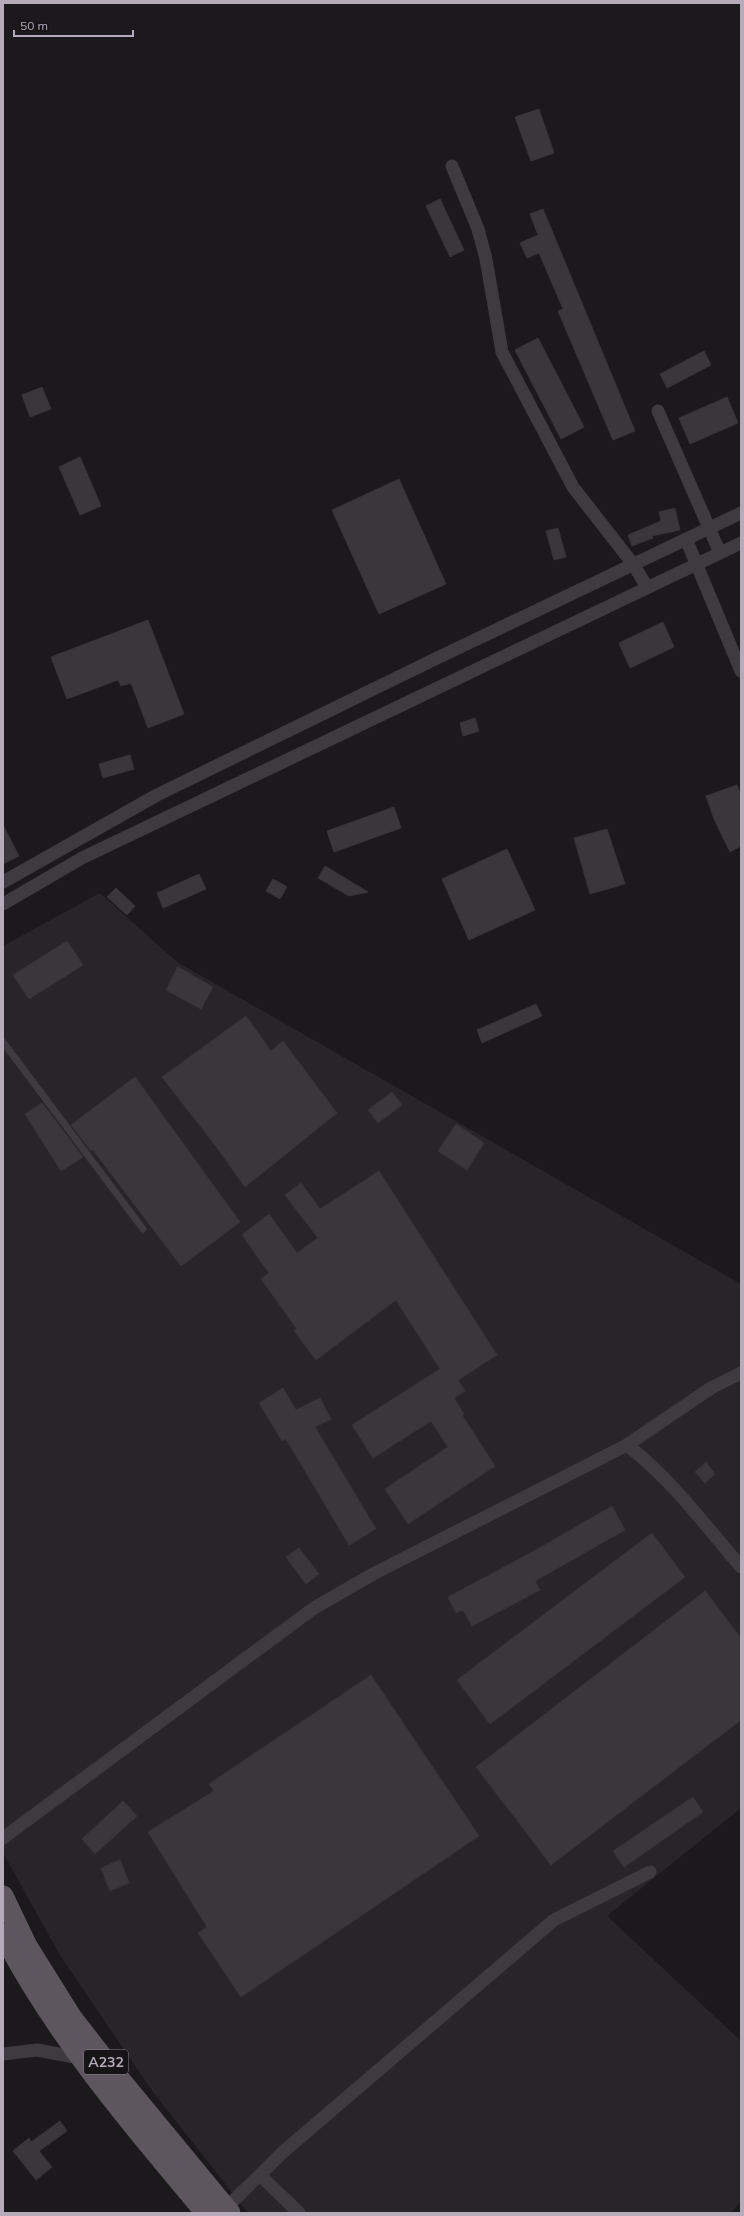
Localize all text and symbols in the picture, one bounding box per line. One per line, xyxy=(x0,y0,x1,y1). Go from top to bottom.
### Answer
scale bar xyxy=(14,12,133,38)
text: 50 m xyxy=(20,18,48,33)
road number: A232 xyxy=(84,2050,128,2074)

